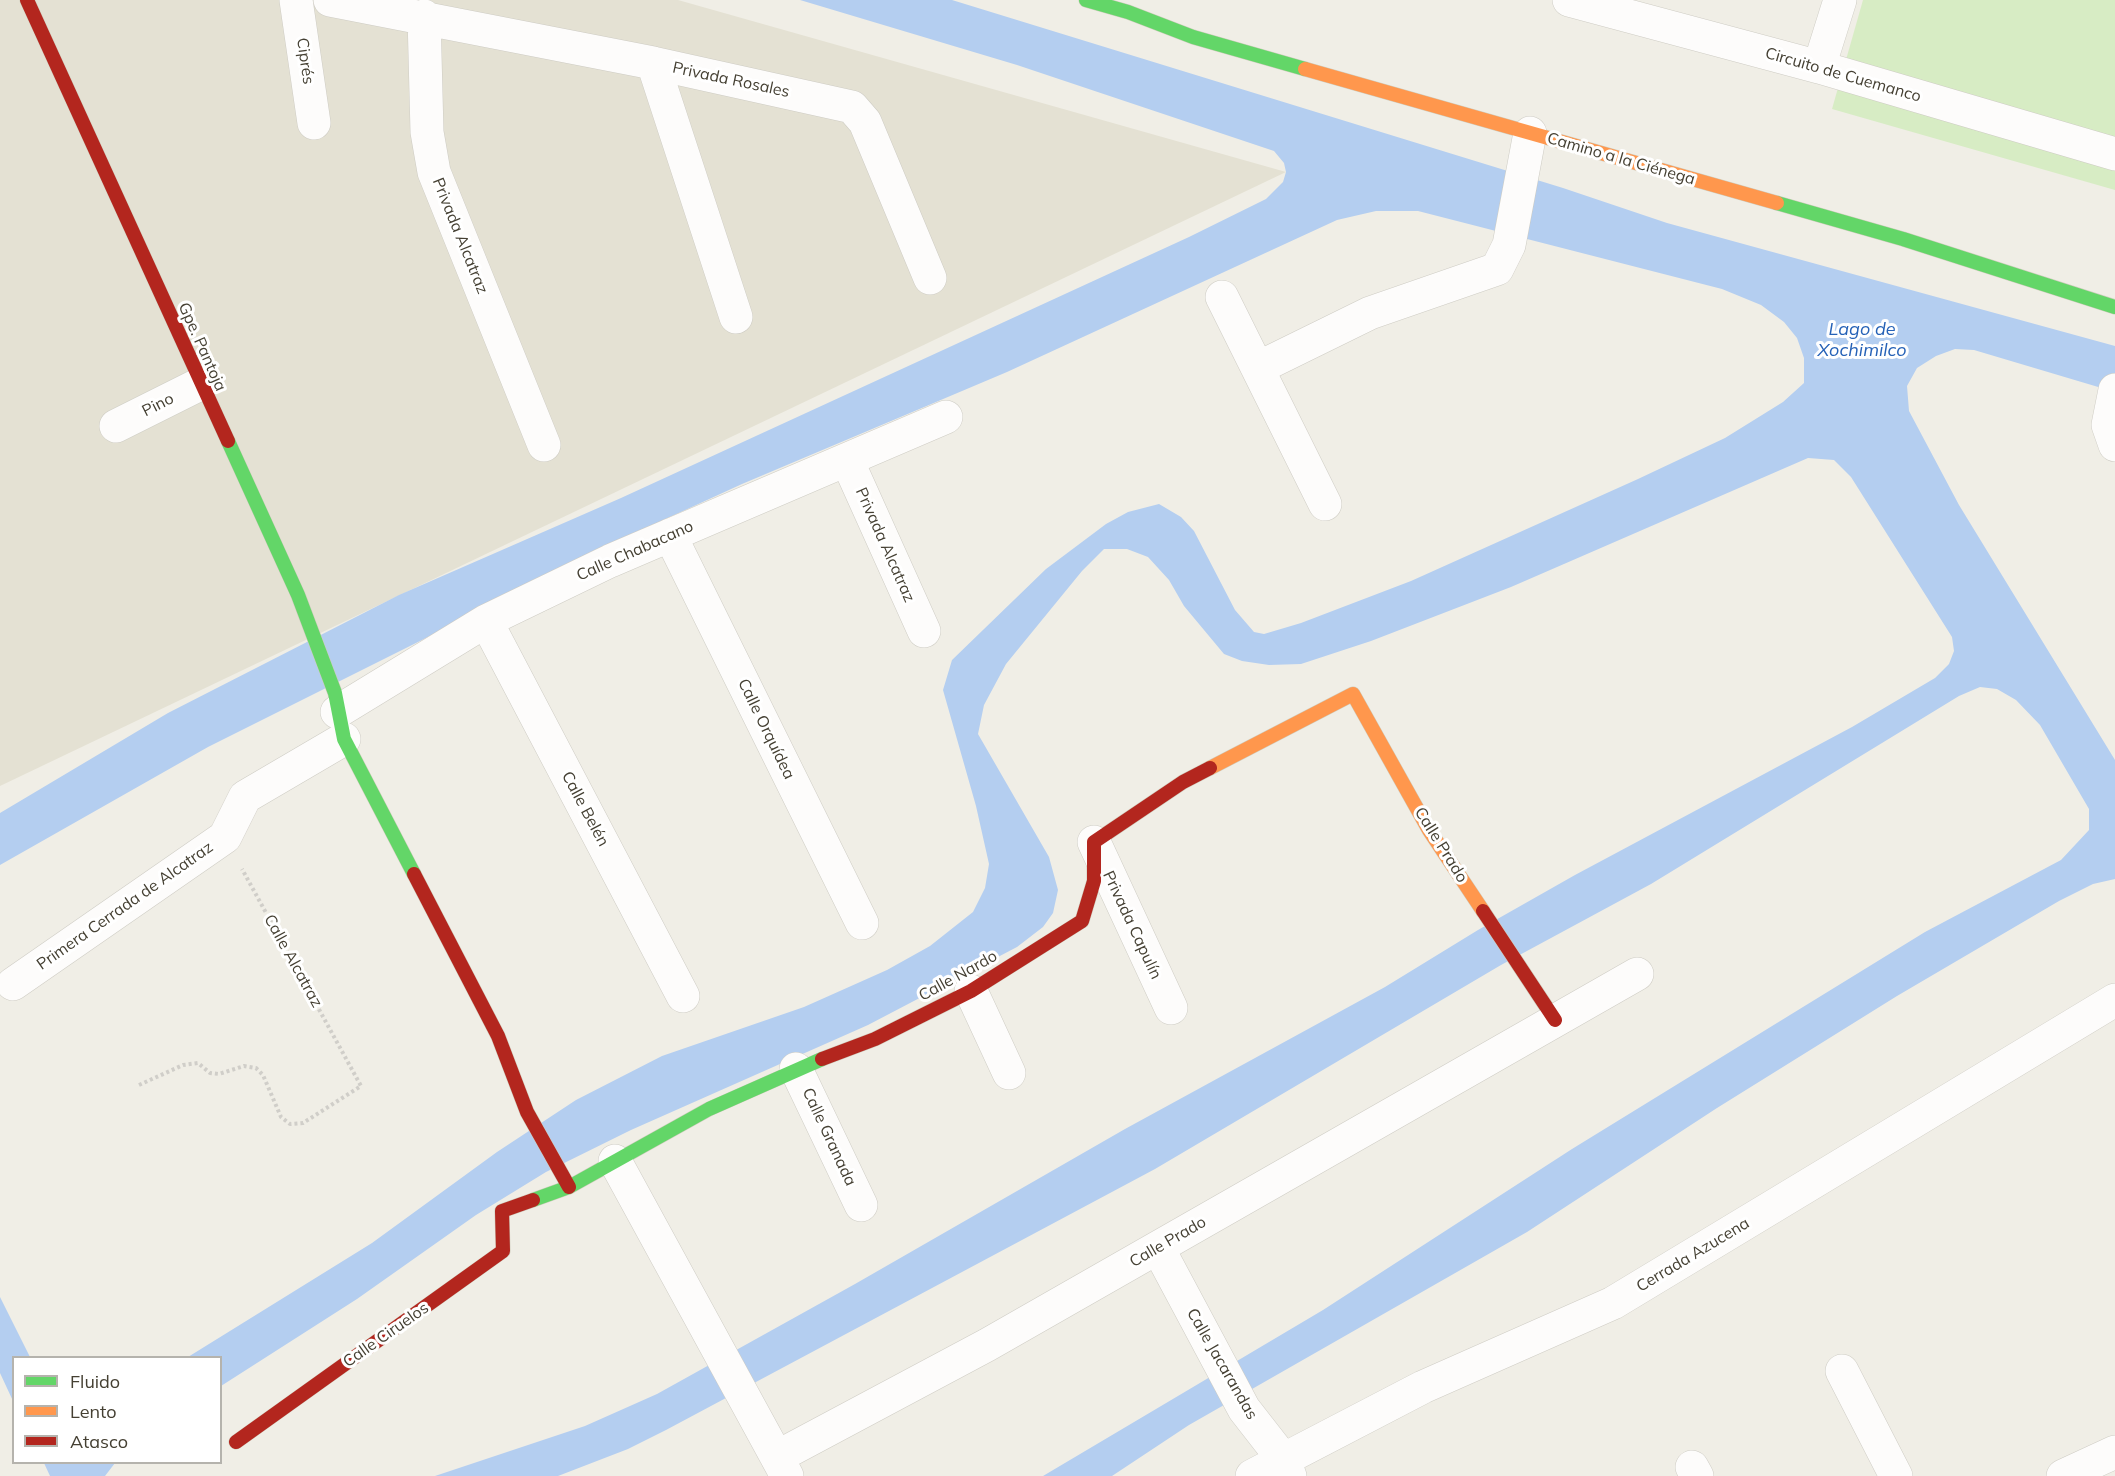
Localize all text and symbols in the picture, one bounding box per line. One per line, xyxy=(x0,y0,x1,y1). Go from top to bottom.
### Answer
street label: Ciprés xyxy=(292,37,318,85)
street label: Circuito de Cuemanco xyxy=(1763,44,1923,106)
street label: Privada Rosales xyxy=(671,58,791,102)
street label: Camino a la Ciénega xyxy=(1545,129,1697,189)
street label: Privada Alcatraz xyxy=(428,175,492,297)
street label: Gpe. Pantoja xyxy=(174,300,230,394)
water label: Lago de Xochimilco xyxy=(1817,319,1907,362)
street label: Pino xyxy=(139,389,177,421)
street label: Privada Alcatraz xyxy=(851,485,919,605)
street label: Calle Chabacano xyxy=(574,517,696,585)
street label: Calle Orquídea xyxy=(733,676,799,782)
street label: Calle Belén xyxy=(557,768,613,850)
street label: Calle Prado xyxy=(1410,804,1472,886)
street label: Primera Cerrada de Alcatraz xyxy=(33,838,217,974)
street label: Privada Capulín xyxy=(1099,868,1165,982)
street label: Calle Alcatraz xyxy=(260,911,326,1011)
street label: Calle Nardo xyxy=(915,947,1001,1005)
street label: Calle Granada xyxy=(798,1085,860,1189)
street label: Calle Prado xyxy=(1126,1212,1210,1272)
street label: Cerrada Azucena xyxy=(1633,1214,1753,1296)
street label: Calle Ciruelos xyxy=(339,1298,433,1372)
street label: Calle Jacarandas xyxy=(1182,1305,1262,1423)
legend xyxy=(12,1356,222,1464)
text: Fluido xyxy=(70,1370,120,1393)
text: Lento xyxy=(70,1400,117,1423)
text: Atasco xyxy=(70,1430,128,1453)

